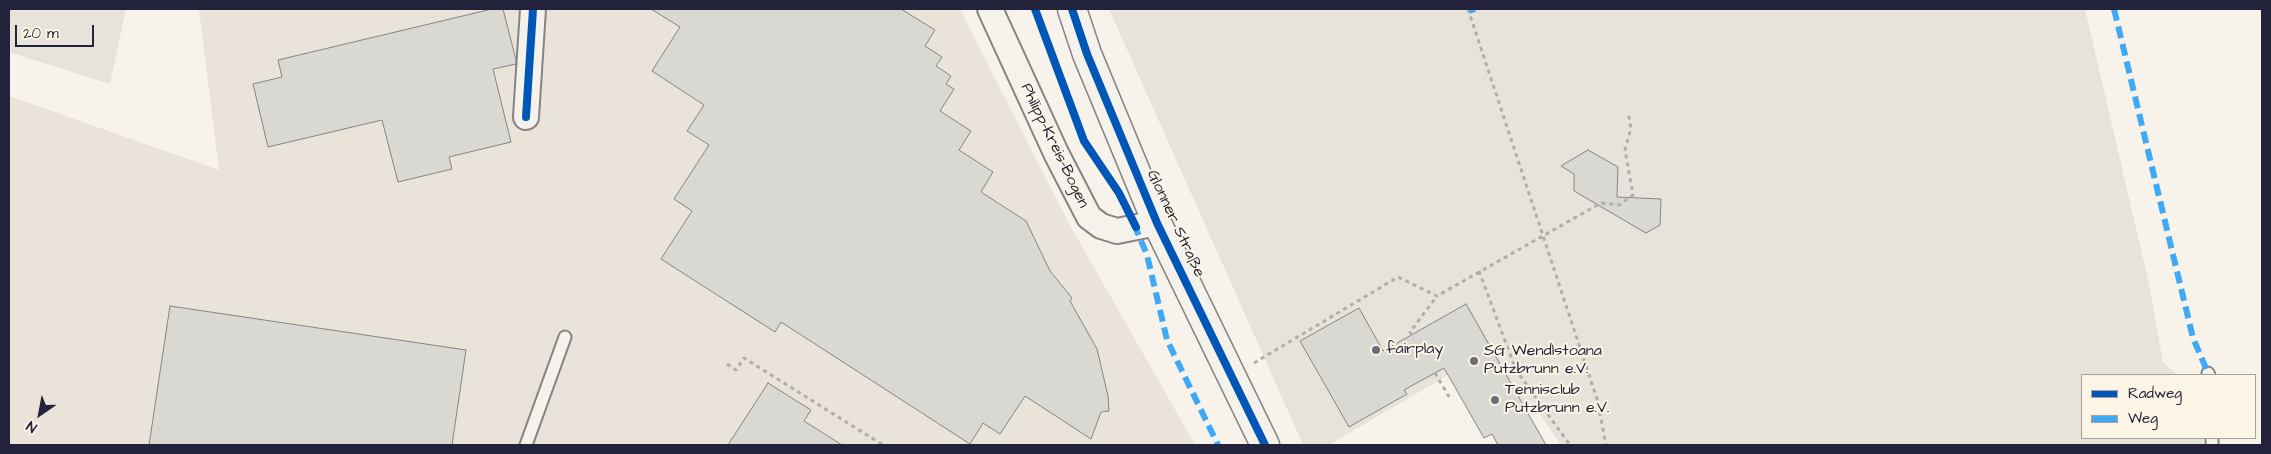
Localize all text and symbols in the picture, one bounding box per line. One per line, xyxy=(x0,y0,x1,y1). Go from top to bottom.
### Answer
scale bar xyxy=(18,15,96,47)
text: 20 m xyxy=(23,23,59,44)
street label: Philipp-Kreis-Bogen xyxy=(1016,81,1092,211)
street label: Glonner Straße xyxy=(1142,167,1208,281)
place label: fairplay xyxy=(1386,340,1443,360)
place label: SG Wendlstoana Putzbrunn e.V. xyxy=(1484,342,1602,380)
marker: fairplay xyxy=(1370,344,1382,356)
marker: SG Wendlstoana Putzbrunn e.V. xyxy=(1468,355,1480,367)
legend xyxy=(2081,374,2256,439)
place label: Tennisclub Putzbrunn e.V. xyxy=(1505,381,1609,419)
text: Radweg xyxy=(2128,383,2182,404)
north arrow xyxy=(15,389,65,439)
marker: Tennisclub Putzbrunn e.V. xyxy=(1489,394,1501,406)
text: Weg xyxy=(2128,408,2158,429)
text: N xyxy=(23,416,41,437)

